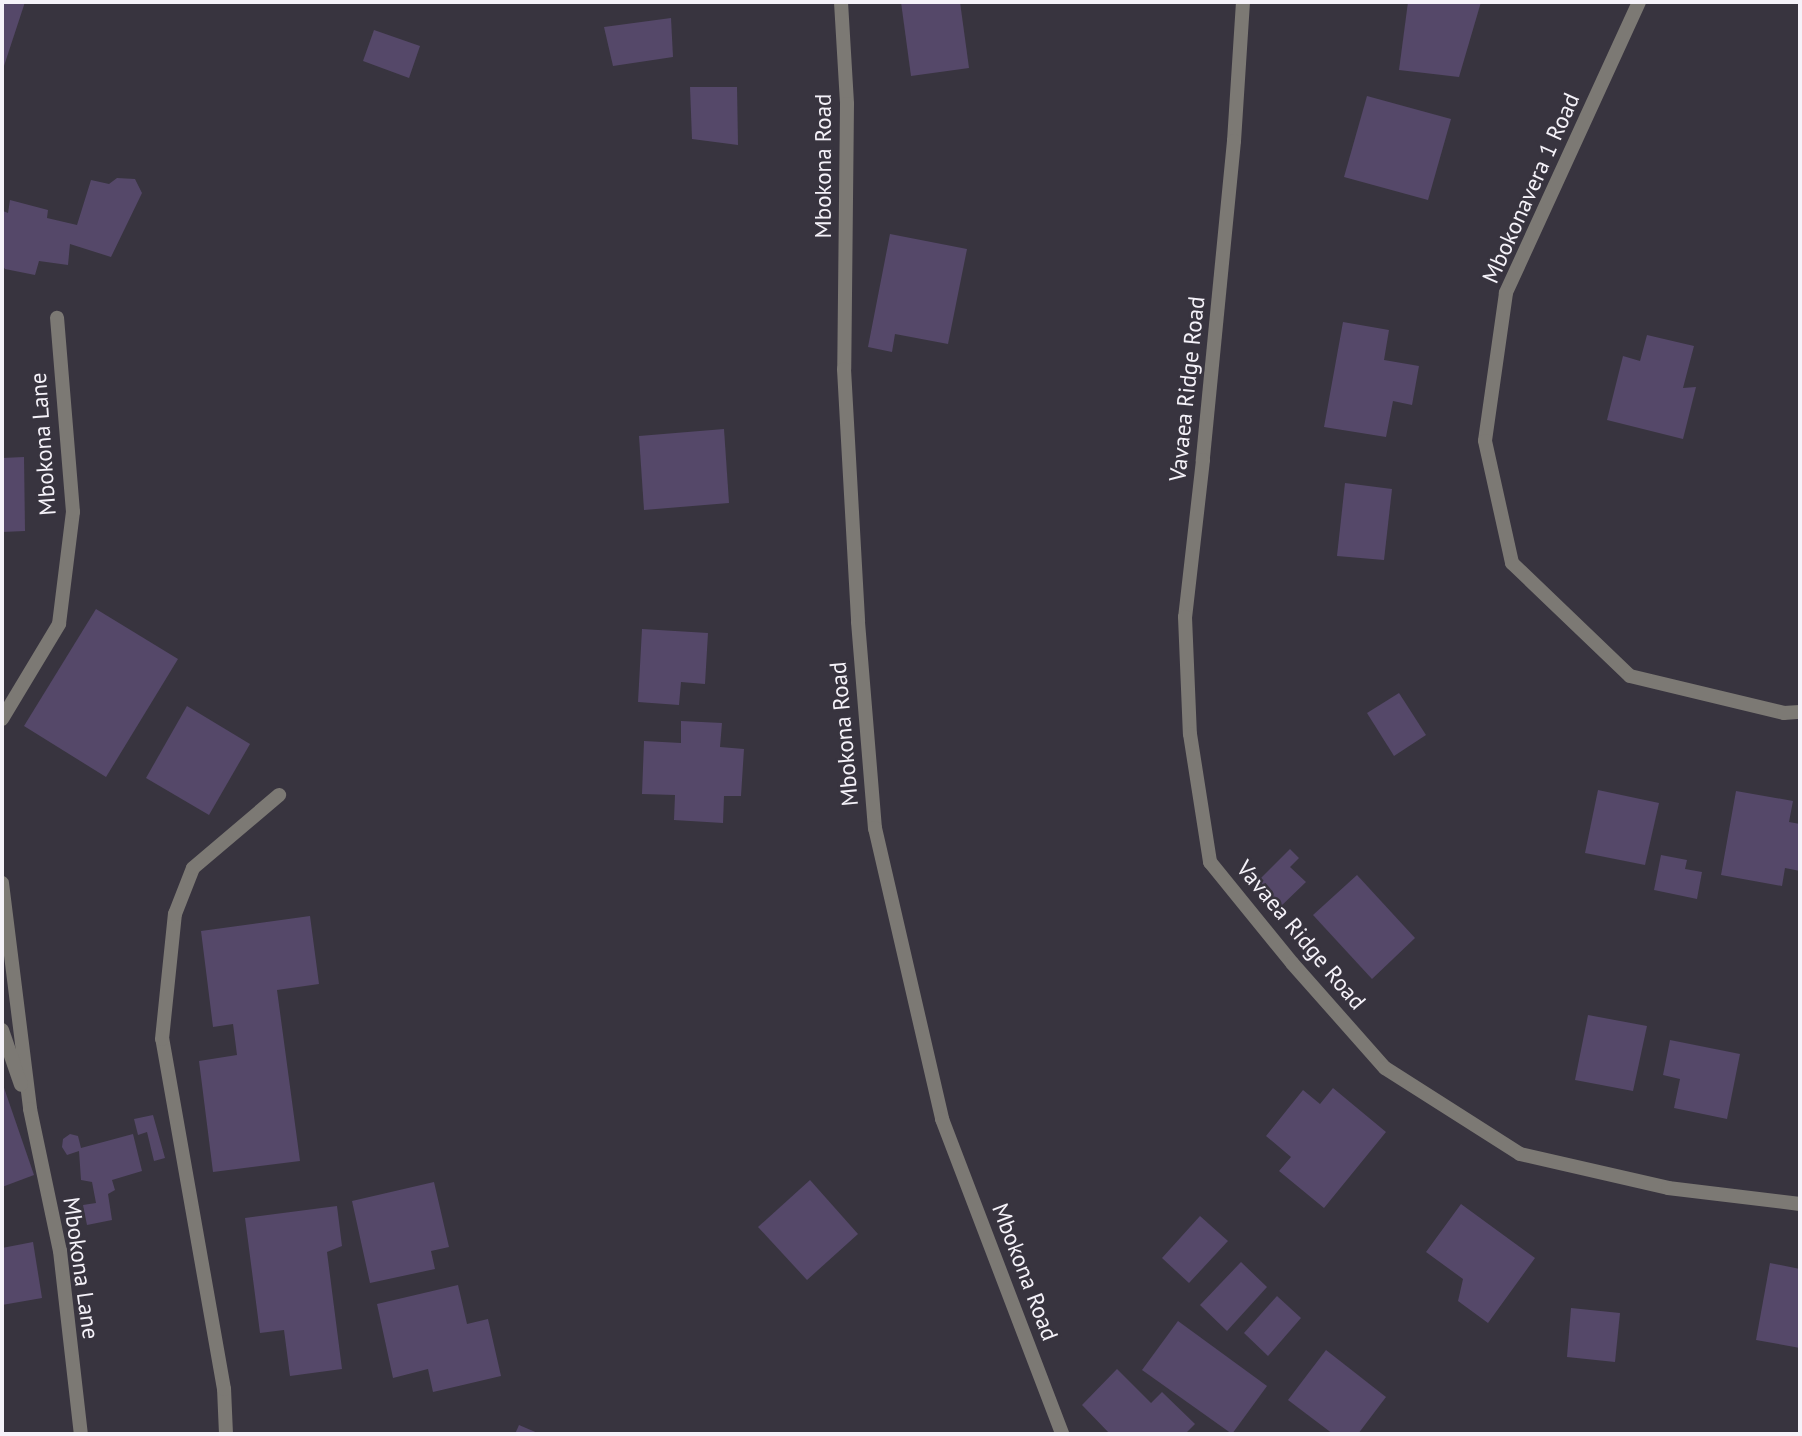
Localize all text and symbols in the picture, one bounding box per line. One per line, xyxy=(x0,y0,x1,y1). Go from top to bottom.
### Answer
street label: Mbokonavera 1 Road xyxy=(1477,89,1585,287)
street label: Mbokona Road xyxy=(809,94,837,238)
street label: Vavaea Ridge Road xyxy=(1164,295,1210,483)
street label: Mbokona Lane xyxy=(24,372,62,516)
street label: Mbokona Road xyxy=(824,661,864,807)
street label: Vavaea Ridge Road xyxy=(1231,855,1371,1015)
street label: Mbokona Lane xyxy=(57,1195,105,1341)
street label: Mbokona Road xyxy=(986,1199,1064,1345)

